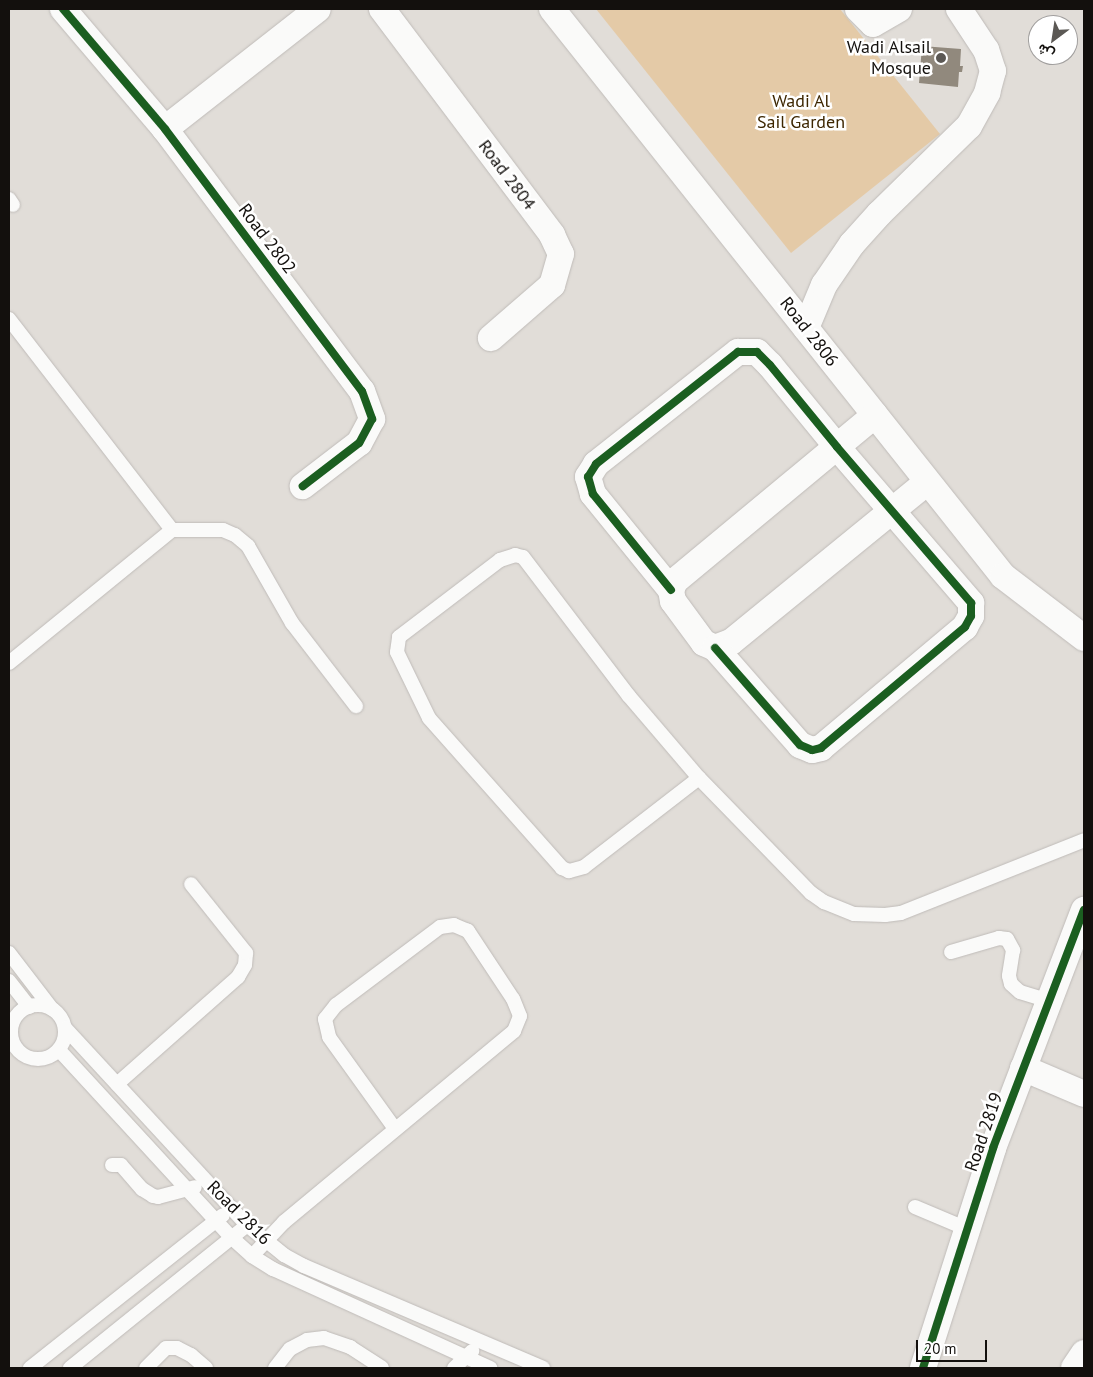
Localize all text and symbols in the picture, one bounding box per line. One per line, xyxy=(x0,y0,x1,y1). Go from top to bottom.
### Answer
north arrow xyxy=(1028,15,1078,65)
place label: Wadi Alsail Mosque xyxy=(846,37,931,80)
text: ش xyxy=(1034,40,1058,64)
marker: Wadi Alsail Mosque xyxy=(935,52,947,64)
park label: Wadi Al Sail Garden xyxy=(757,91,845,134)
street label: Road 2804 xyxy=(474,136,540,214)
street label: Road 2802 xyxy=(234,200,300,278)
street label: Road 2806 xyxy=(775,293,843,371)
street label: Road 2819 xyxy=(960,1090,1008,1174)
street label: Road 2816 xyxy=(202,1176,276,1250)
scale bar xyxy=(918,1330,989,1362)
text: 20 m xyxy=(924,1339,957,1358)

